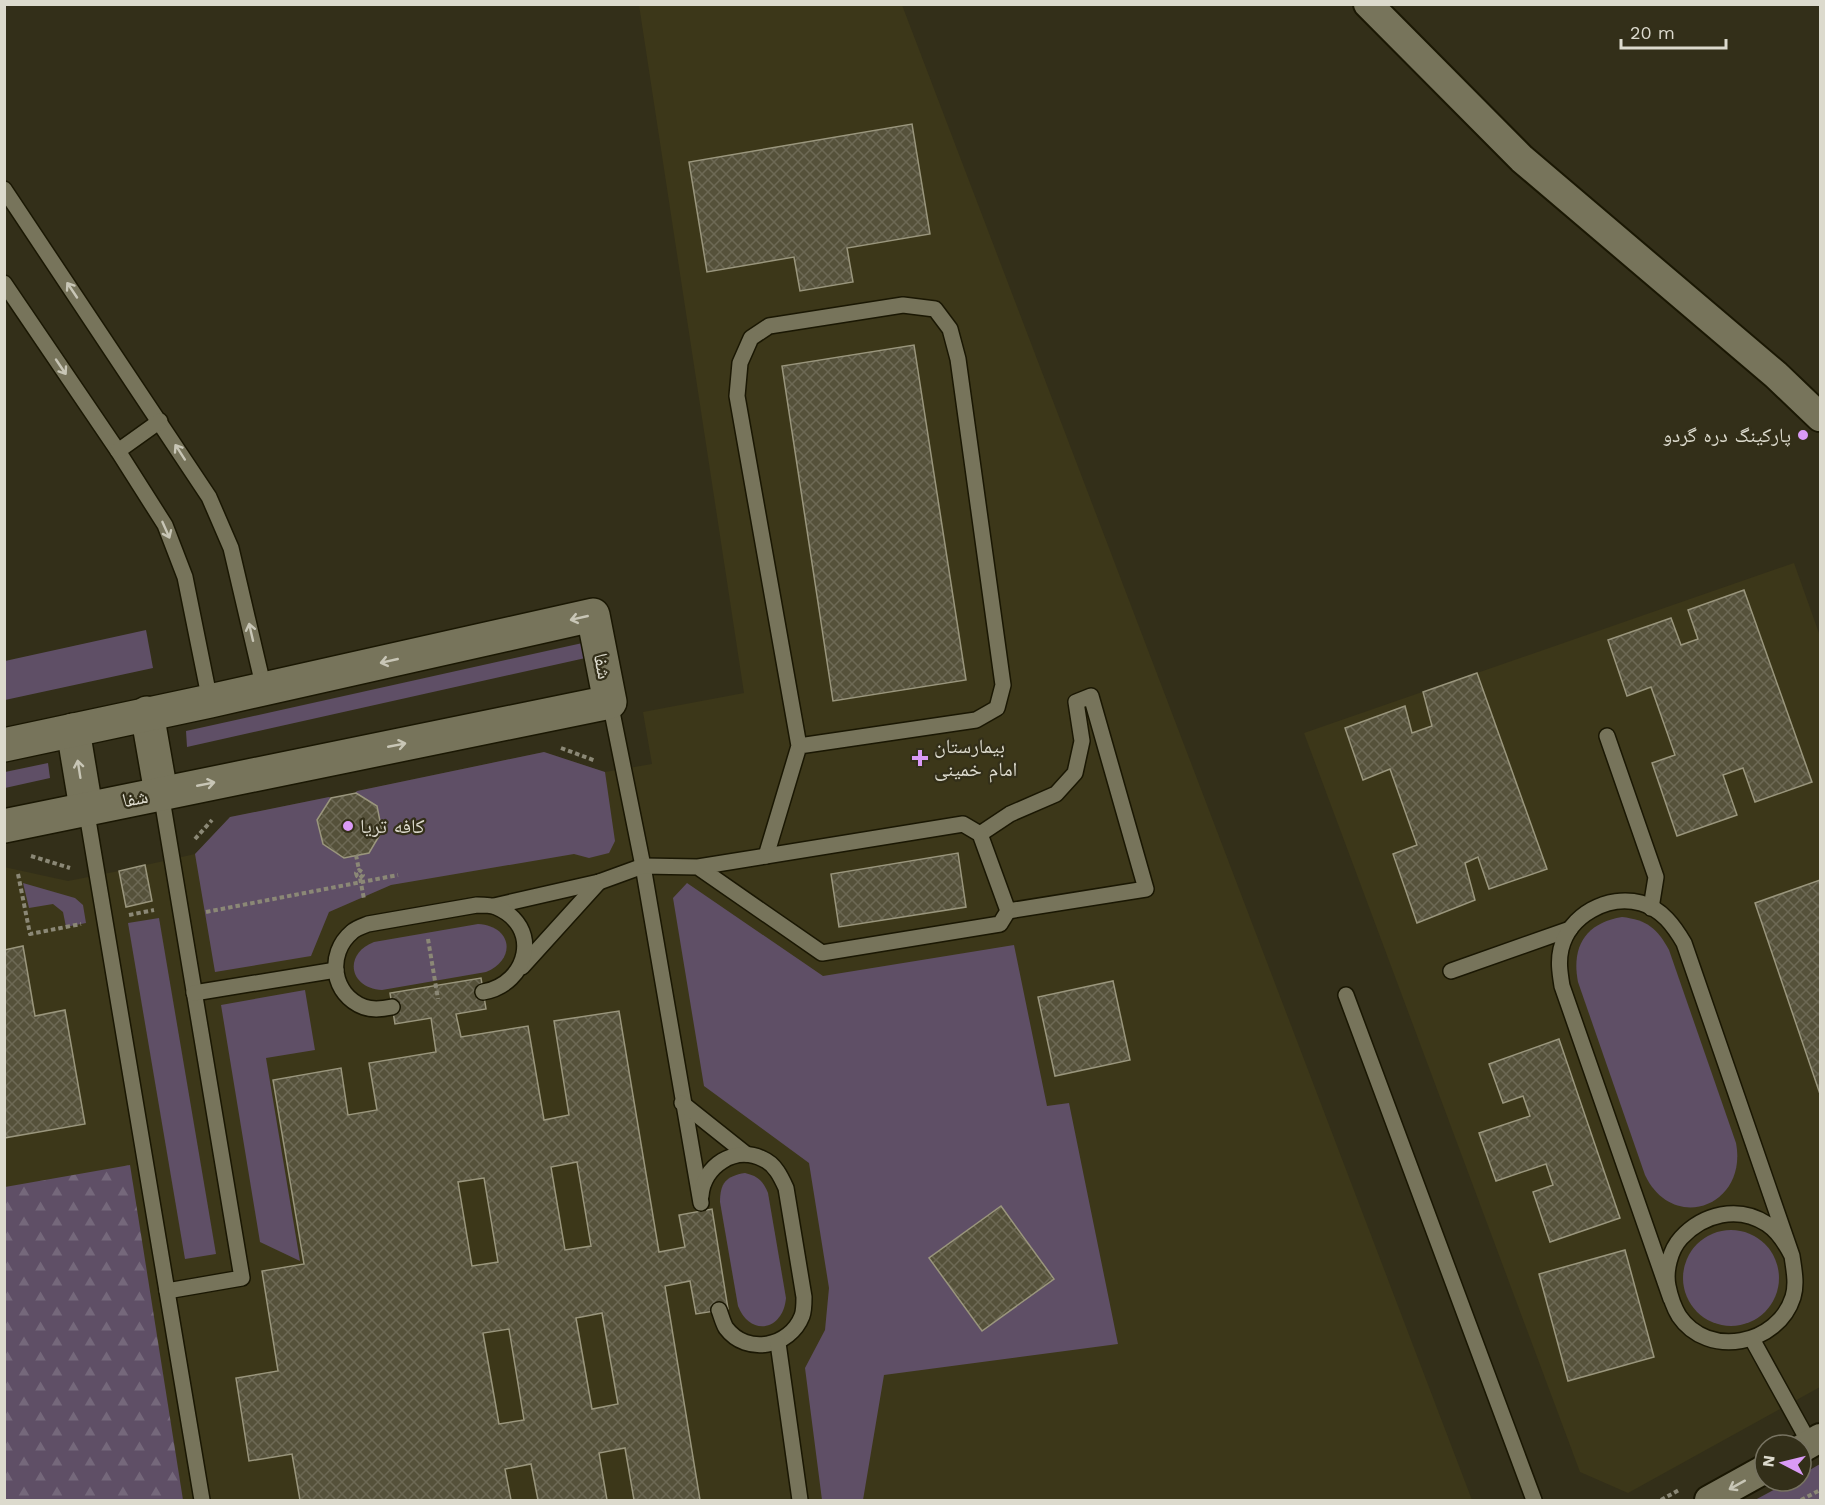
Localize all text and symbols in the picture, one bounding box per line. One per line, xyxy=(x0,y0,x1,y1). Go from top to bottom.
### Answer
scale bar xyxy=(1621,12,1726,50)
text: 20 m xyxy=(1630,22,1675,43)
one-way arrow xyxy=(66,282,78,299)
one-way arrow xyxy=(55,358,67,374)
place label: پارکینگ دره گردو xyxy=(1663,423,1791,447)
marker: پارکینگ دره گردو xyxy=(1796,428,1810,442)
one-way arrow xyxy=(174,444,186,461)
one-way arrow xyxy=(161,521,173,539)
one-way arrow xyxy=(570,613,589,624)
one-way arrow xyxy=(245,622,256,642)
street label: شفا xyxy=(589,651,617,681)
one-way arrow xyxy=(379,655,398,667)
place label: بیمارستان امام خمینی xyxy=(934,734,1017,783)
one-way arrow xyxy=(386,739,406,750)
marker: بیمارستان امام خمینی xyxy=(911,749,929,767)
one-way arrow xyxy=(74,760,85,779)
one-way arrow xyxy=(195,778,215,789)
street label: شفا xyxy=(120,784,150,812)
place label: کافه تریا xyxy=(360,814,424,838)
marker: کافه تریا xyxy=(341,819,355,833)
north arrow xyxy=(1753,1433,1813,1493)
text: N xyxy=(1758,1454,1779,1468)
one-way arrow xyxy=(1729,1479,1746,1491)

